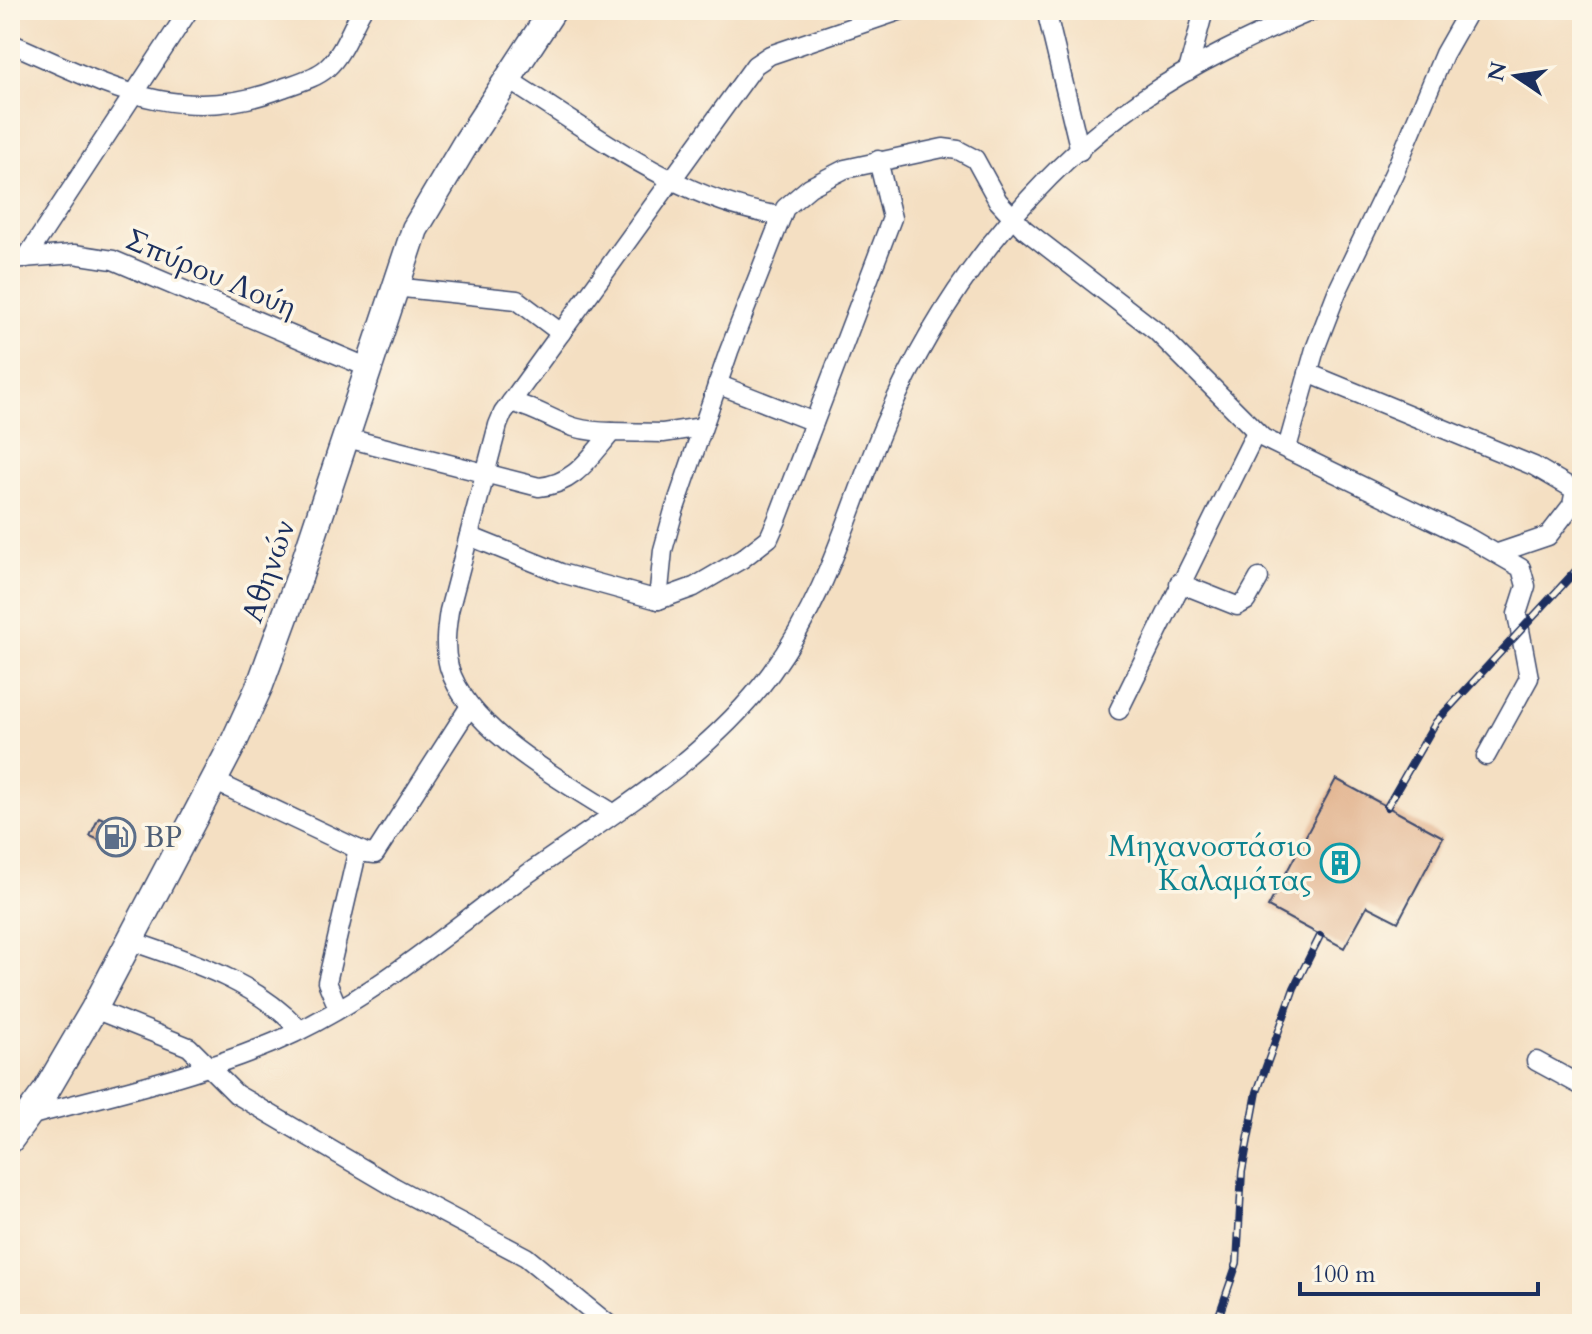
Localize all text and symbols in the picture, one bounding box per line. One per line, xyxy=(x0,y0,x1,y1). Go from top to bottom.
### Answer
north arrow xyxy=(1476,36,1556,116)
text: N xyxy=(1481,59,1514,84)
street label: Σπύρου Λούη xyxy=(119,219,303,328)
street label: Αθηνών xyxy=(232,514,305,628)
fuel station icon: BP xyxy=(95,816,137,858)
place label: BP xyxy=(144,817,182,858)
place label: Μηχανοστάσιο Καλαμάτας xyxy=(1108,826,1312,901)
building icon: Μηχανοστάσιο Καλαμάτας xyxy=(1319,842,1361,884)
scale bar xyxy=(1300,1246,1538,1296)
text: 100 m xyxy=(1312,1258,1376,1291)

